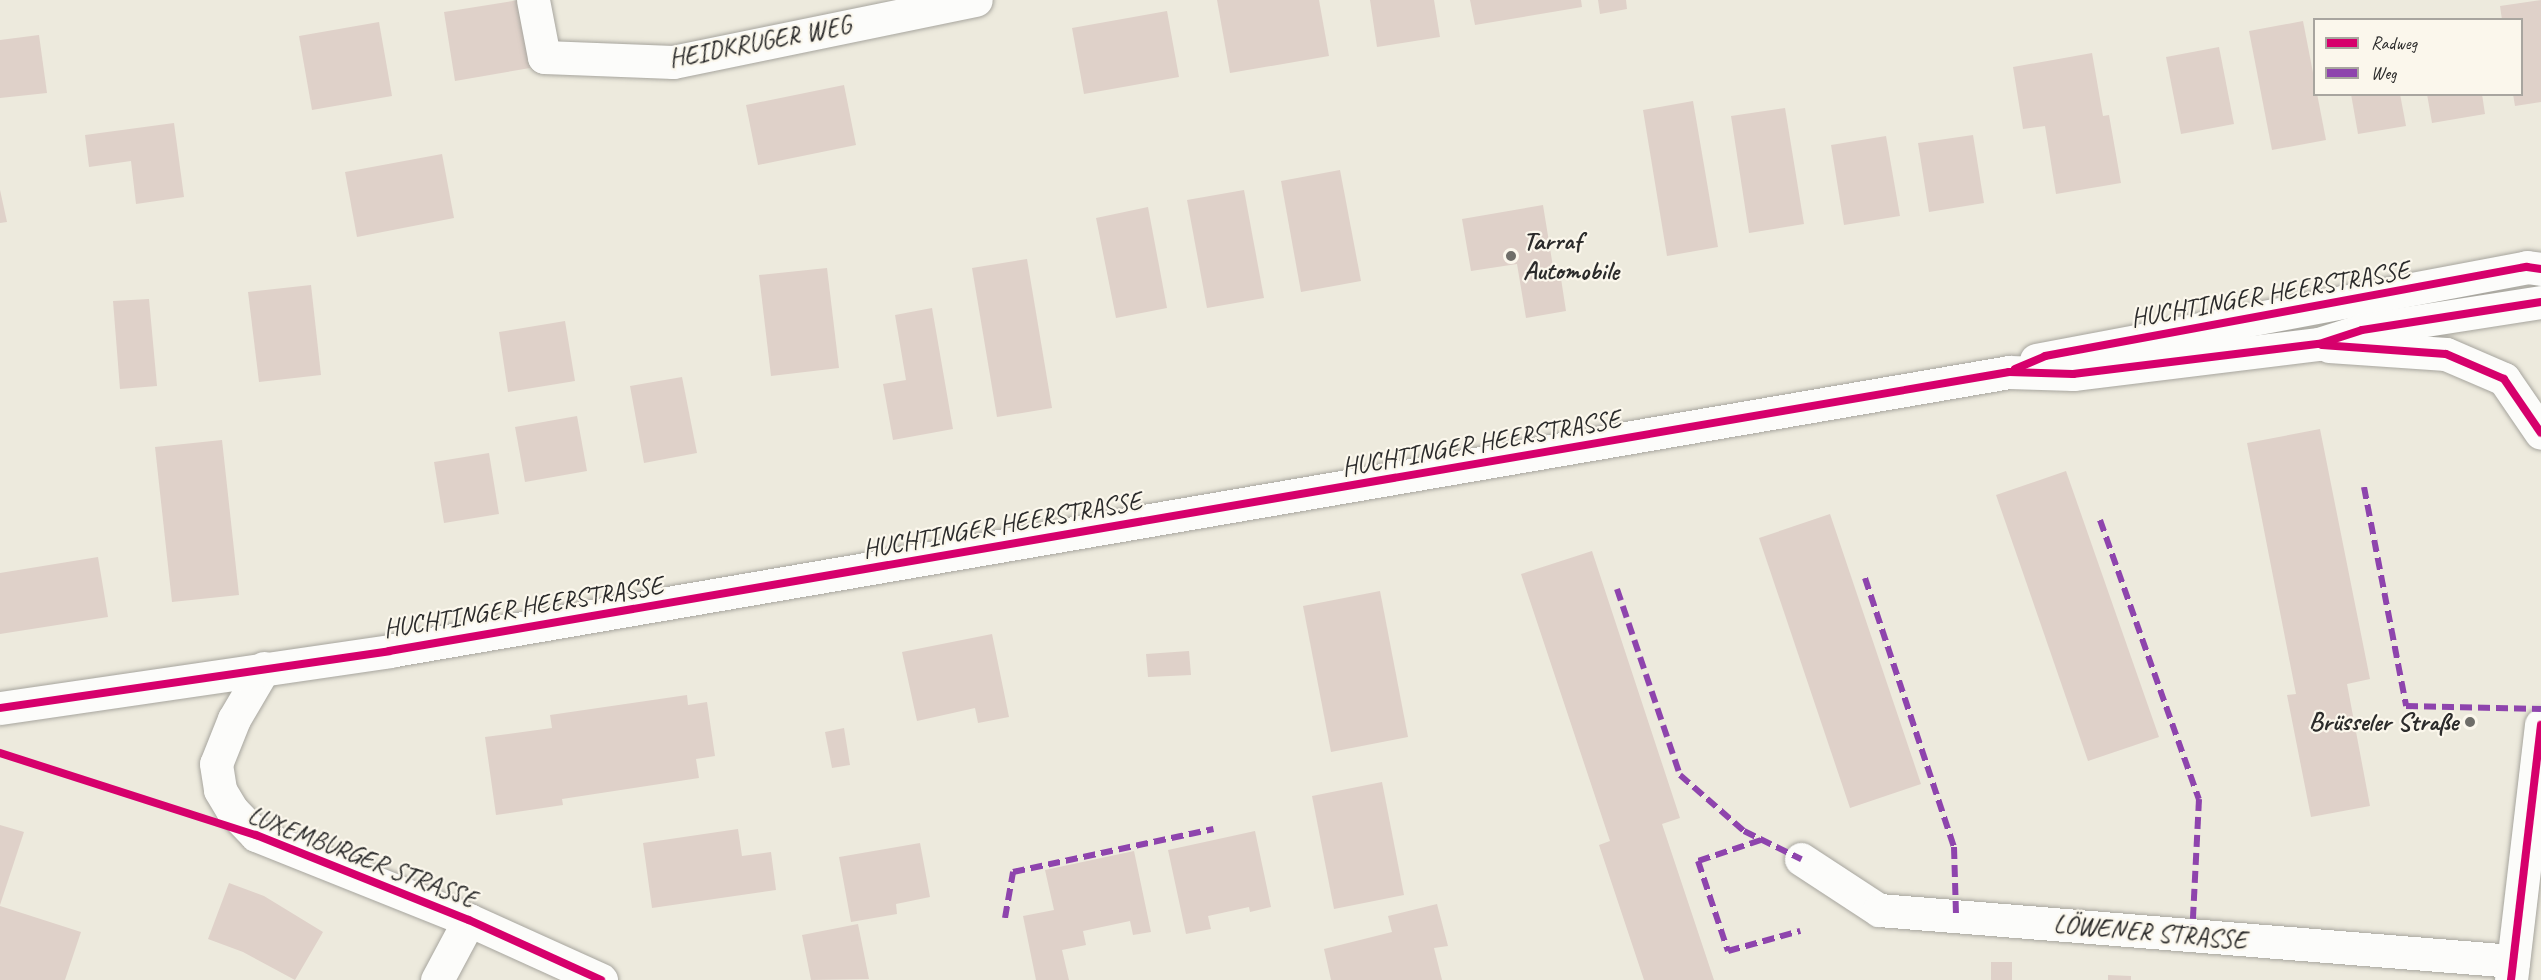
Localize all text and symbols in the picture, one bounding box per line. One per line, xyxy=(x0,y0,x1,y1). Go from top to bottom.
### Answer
street label: HEIDKRUGER WEG xyxy=(666,9,854,75)
legend xyxy=(2313,18,2523,96)
text: Radweg xyxy=(2371,32,2417,54)
text: Weg xyxy=(2371,62,2396,84)
place label: Tarraf Automobile xyxy=(1523,225,1619,286)
marker: Tarraf Automobile xyxy=(1504,249,1518,263)
street label: HUCHTINGER HEERSTRASSE xyxy=(2129,254,2411,334)
street label: HUCHTINGER HEERSTRASSE xyxy=(1340,403,1622,483)
street label: HUCHTINGER HEERSTRASSE xyxy=(861,485,1143,565)
street label: HUCHTINGER HEERSTRASSE xyxy=(381,570,665,644)
place label: Brüsseler Straße xyxy=(2308,706,2458,738)
marker: Brüsseler Straße xyxy=(2463,715,2477,729)
street label: LUXEMBURGER STRASSE xyxy=(244,799,480,915)
street label: LÖWENER STRASSE xyxy=(2052,908,2248,956)

